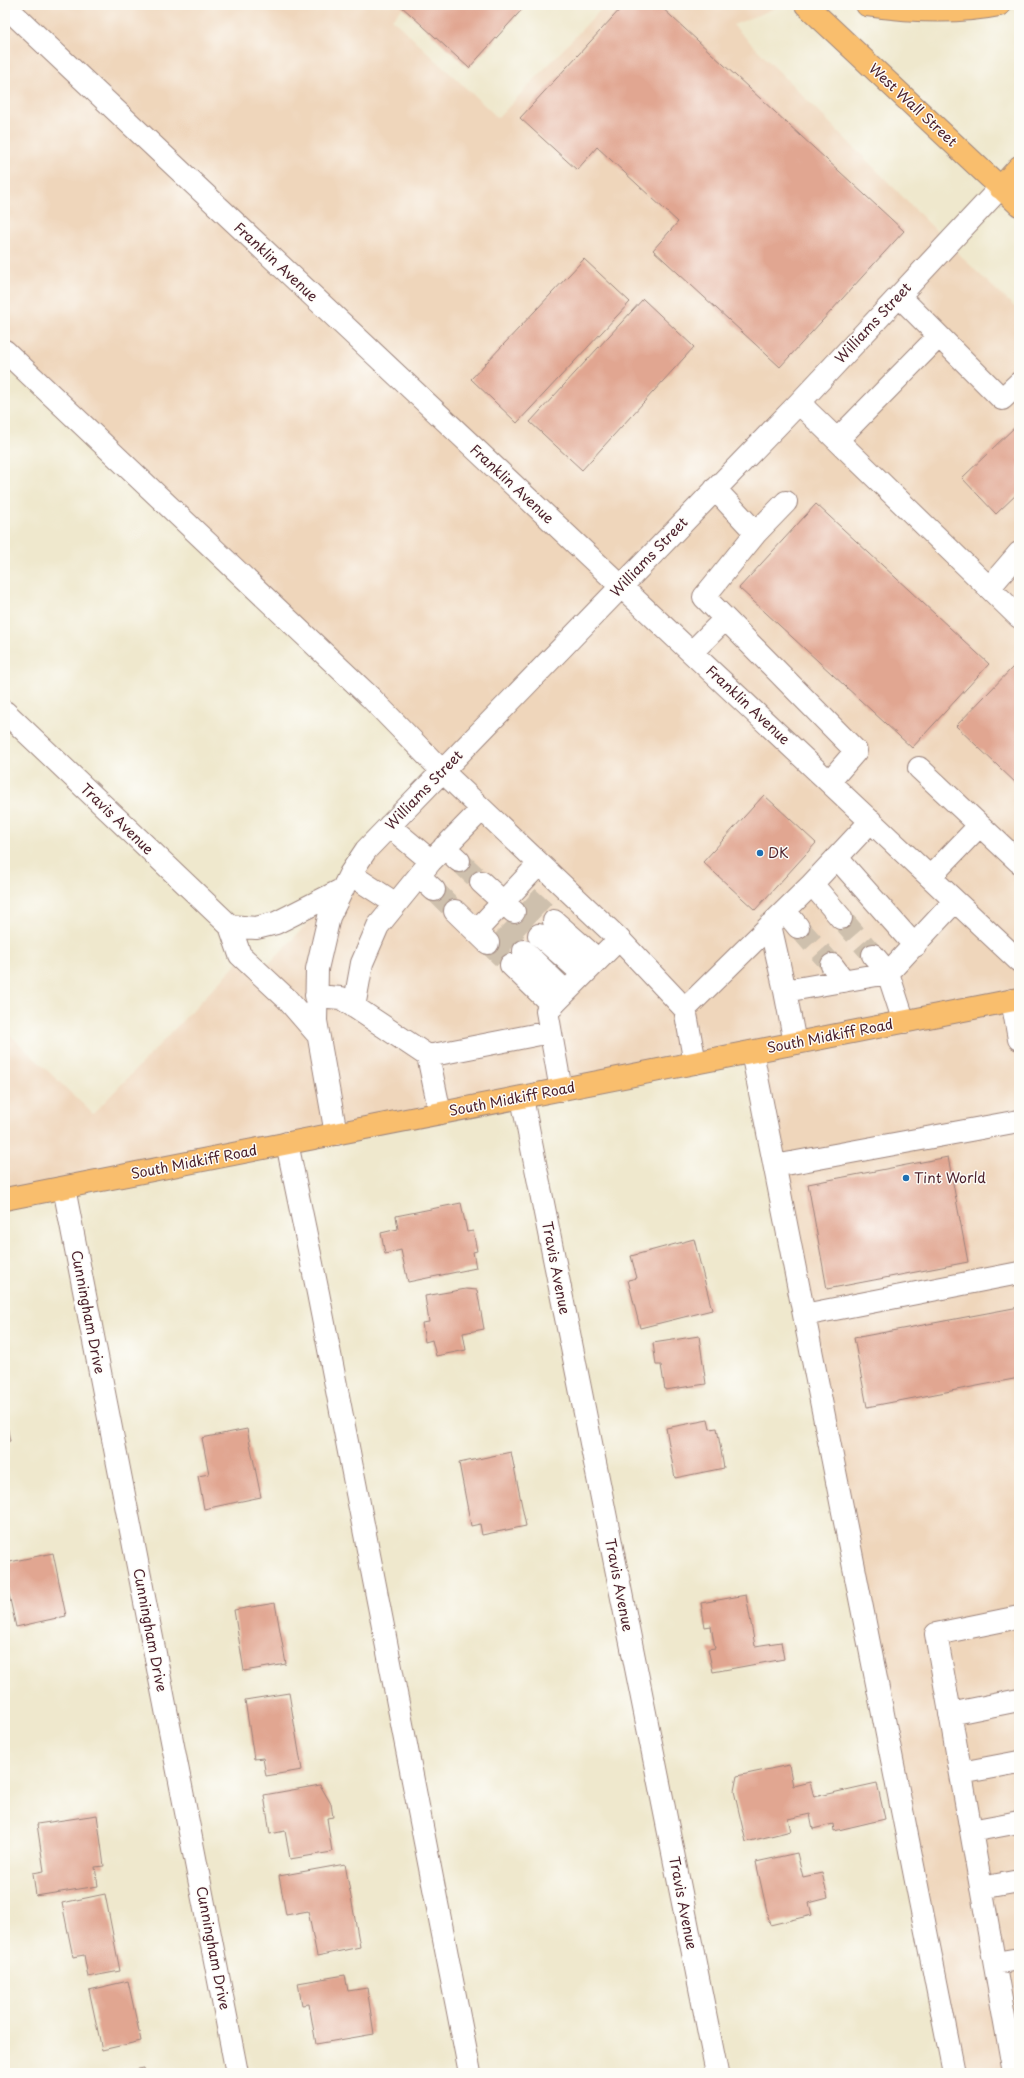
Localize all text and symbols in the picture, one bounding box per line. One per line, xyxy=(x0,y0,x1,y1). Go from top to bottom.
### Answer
street label: West Wall Street xyxy=(864,58,962,151)
street label: Franklin Avenue xyxy=(230,217,323,306)
street label: Williams Street xyxy=(829,277,916,368)
street label: Franklin Avenue xyxy=(466,439,559,528)
street label: Williams Street xyxy=(605,512,693,601)
street label: Franklin Avenue xyxy=(702,660,795,749)
street label: Williams Street xyxy=(380,745,468,834)
street label: Travis Avenue xyxy=(76,778,159,859)
place label: DK xyxy=(768,842,789,863)
marker: DK xyxy=(755,848,765,858)
street label: South Midkiff Road xyxy=(765,1013,895,1058)
street label: South Midkiff Road xyxy=(447,1076,577,1121)
street label: South Midkiff Road xyxy=(129,1139,259,1184)
place label: Tint World xyxy=(914,1167,986,1188)
marker: Tint World xyxy=(901,1173,911,1183)
street label: Travis Avenue xyxy=(537,1220,576,1317)
street label: Cunningham Drive xyxy=(66,1248,111,1375)
street label: Travis Avenue xyxy=(600,1537,639,1634)
street label: Cunningham Drive xyxy=(128,1566,173,1693)
street label: Travis Avenue xyxy=(664,1855,703,1952)
street label: Cunningham Drive xyxy=(191,1884,236,2011)

